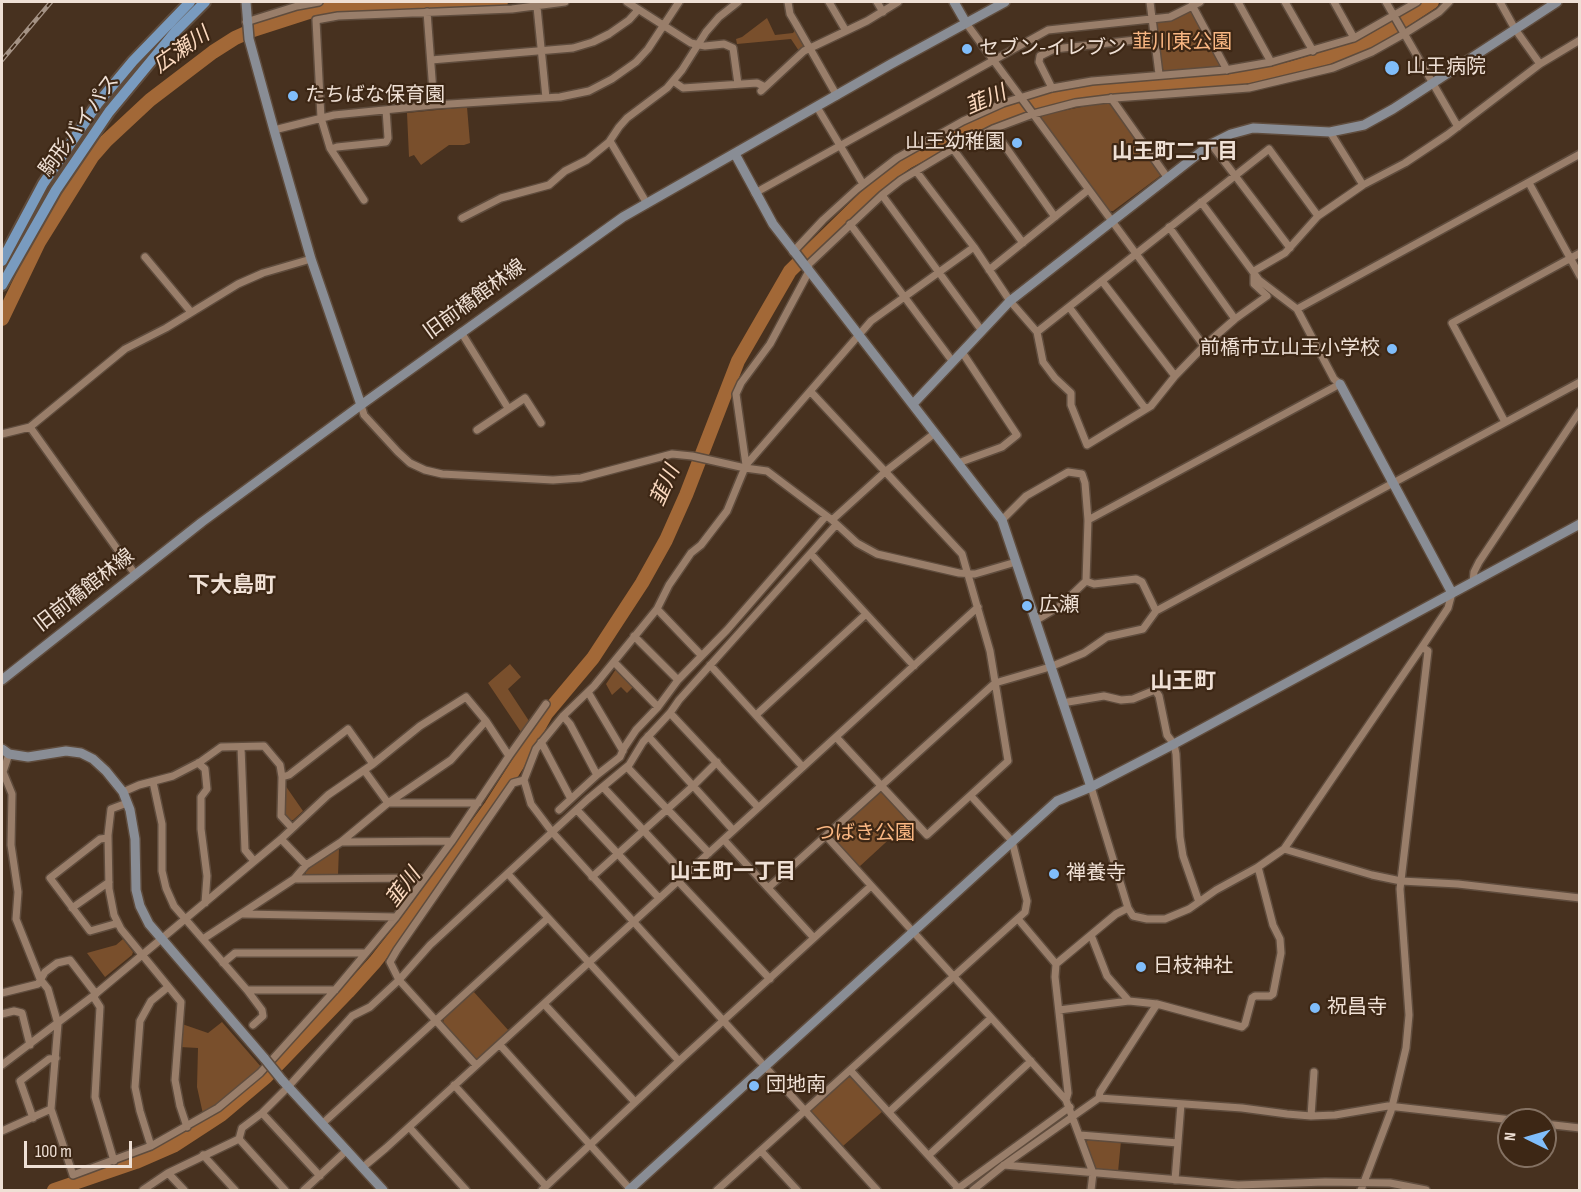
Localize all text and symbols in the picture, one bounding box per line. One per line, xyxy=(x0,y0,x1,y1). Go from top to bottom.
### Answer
water label: 広瀬川 xyxy=(149,23,215,79)
park label: 韮川東公園 xyxy=(1132,31,1232,55)
place label: セブン-イレブン xyxy=(979,37,1126,61)
marker: セブン-イレブン xyxy=(960,42,974,56)
place label: 山王病院 xyxy=(1406,56,1486,80)
marker: 山王病院 xyxy=(1383,59,1401,77)
street label: 駒形バイパス xyxy=(35,70,125,182)
water label: 韮川 xyxy=(962,81,1010,121)
place label: たちばな保育園 xyxy=(305,84,445,108)
marker: たちばな保育園 xyxy=(286,89,300,103)
place label: 山王幼稚園 xyxy=(905,131,1005,155)
marker: 山王幼稚園 xyxy=(1010,136,1024,150)
district label: 山王町二丁目 xyxy=(1112,140,1238,166)
street label: 旧前橋館林線 xyxy=(419,255,531,345)
place label: 前橋市立山王小学校 xyxy=(1200,337,1380,361)
marker: 前橋市立山王小学校 xyxy=(1385,342,1399,356)
water label: 韮川 xyxy=(646,462,686,510)
street label: 旧前橋館林線 xyxy=(30,545,140,637)
district label: 下大島町 xyxy=(188,573,276,599)
place label: 広瀬 xyxy=(1039,594,1079,618)
marker: 広瀬 xyxy=(1020,599,1034,613)
district label: 山王町 xyxy=(1150,669,1216,695)
park label: つばき公園 xyxy=(815,822,915,846)
district label: 山王町一丁目 xyxy=(670,860,796,886)
place label: 禅養寺 xyxy=(1066,862,1126,886)
water label: 韮川 xyxy=(381,864,427,912)
marker: 禅養寺 xyxy=(1047,867,1061,881)
place label: 日枝神社 xyxy=(1153,955,1233,979)
marker: 日枝神社 xyxy=(1134,960,1148,974)
place label: 祝昌寺 xyxy=(1327,996,1387,1020)
marker: 祝昌寺 xyxy=(1308,1001,1322,1015)
place label: 団地南 xyxy=(766,1074,826,1098)
marker: 団地南 xyxy=(747,1079,761,1093)
north arrow xyxy=(1497,1108,1557,1168)
scale bar xyxy=(27,1129,135,1167)
text: N xyxy=(1501,1131,1520,1142)
text: 100 m xyxy=(35,1141,72,1162)

